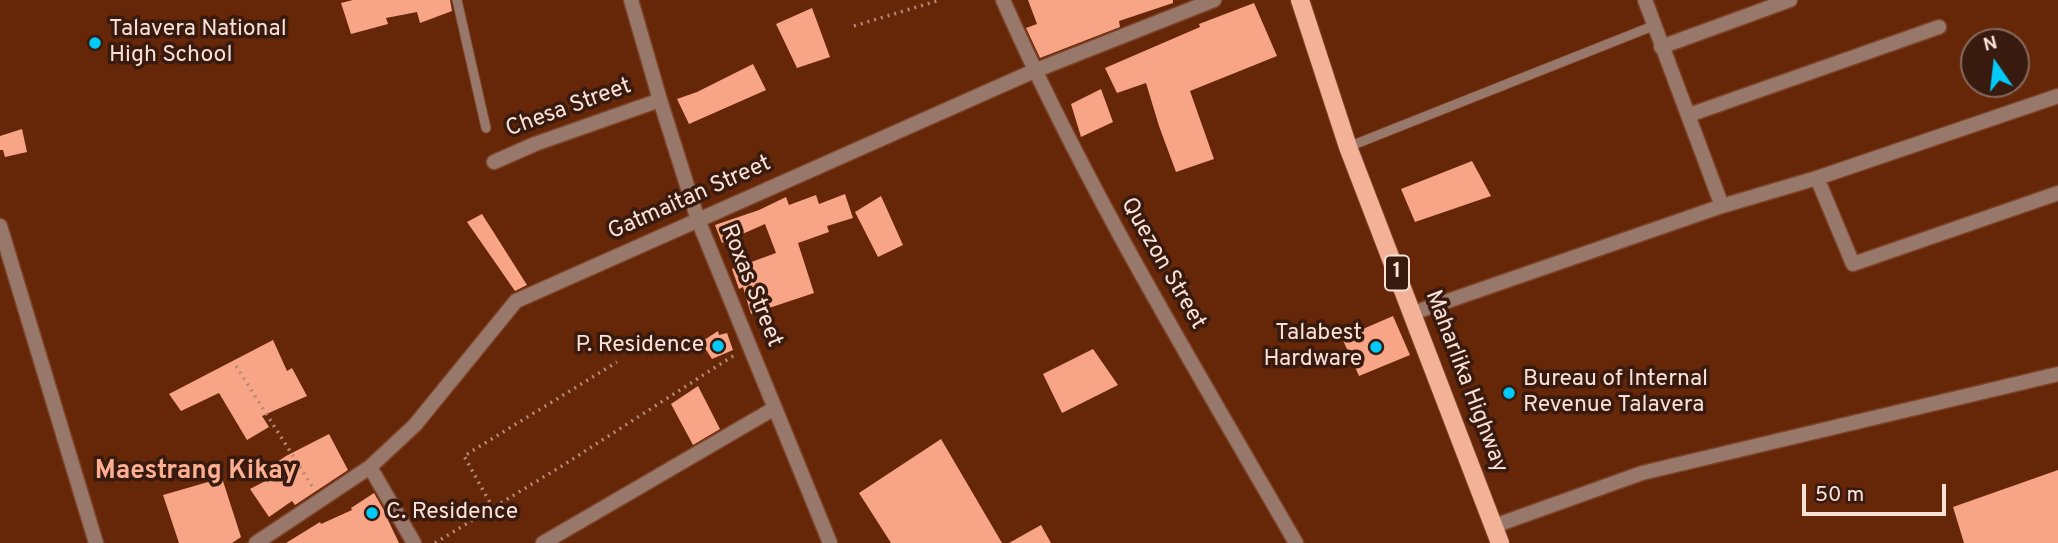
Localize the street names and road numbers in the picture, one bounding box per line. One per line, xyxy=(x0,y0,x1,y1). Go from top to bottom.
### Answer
street label: Chesa Street xyxy=(502,74,636,144)
street label: Gatmaitan Street xyxy=(604,151,776,247)
street label: Quezon Street xyxy=(1113,193,1211,335)
street label: Roxas Street xyxy=(713,221,787,351)
road number: 1 xyxy=(1385,256,1409,290)
street label: Maharlika Highway xyxy=(1417,287,1513,477)

